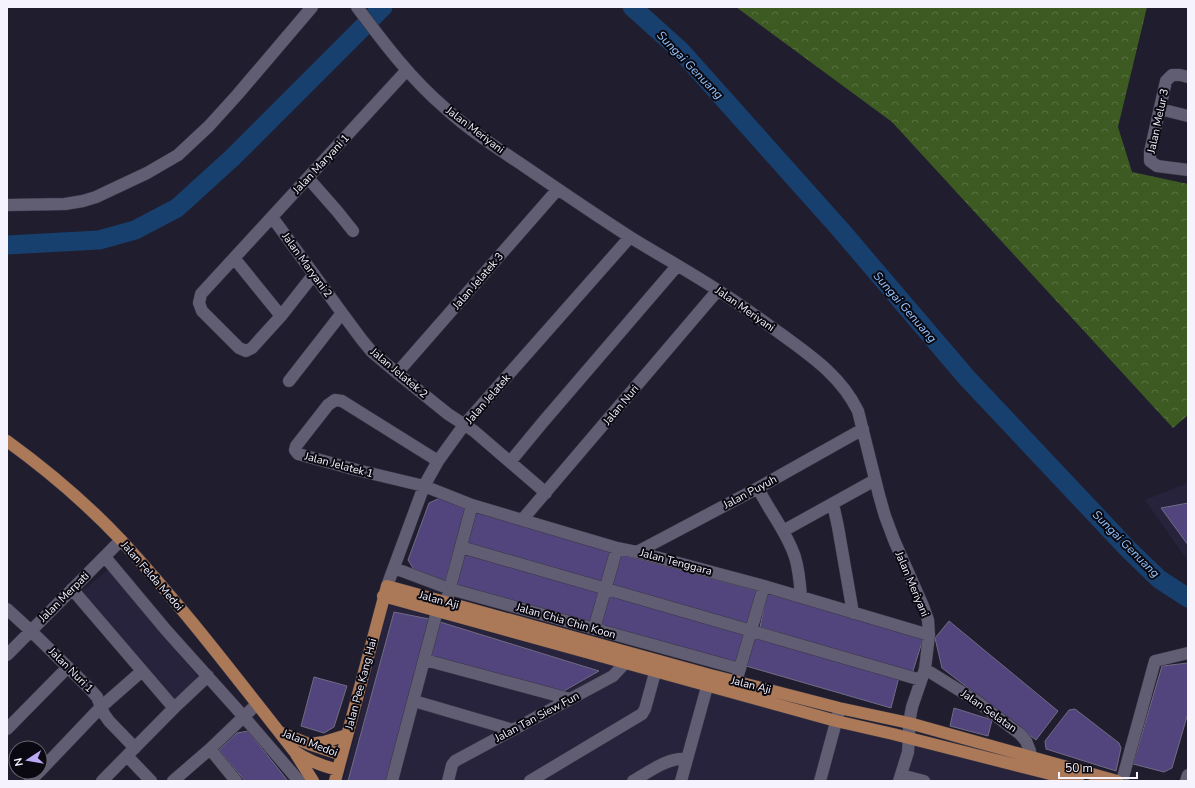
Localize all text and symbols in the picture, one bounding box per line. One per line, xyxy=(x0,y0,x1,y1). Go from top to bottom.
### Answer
water label: Sungai Genuang xyxy=(653,27,727,103)
street label: Jalan Melur 3 xyxy=(1144,87,1172,156)
street label: Jalan Meriyani xyxy=(442,103,507,157)
street label: Jalan Maryani 1 xyxy=(289,131,353,198)
street label: Jalan Maryani 2 xyxy=(278,229,336,300)
street label: Jalan Jelatek 3 xyxy=(449,249,507,313)
water label: Sungai Genuang xyxy=(870,268,940,346)
street label: Jalan Meriyani xyxy=(711,282,778,335)
street label: Jalan Jelatek 2 xyxy=(366,344,431,401)
street label: Jalan Jelatek xyxy=(462,371,514,428)
street label: Jalan Nuri xyxy=(599,382,642,429)
street label: Jalan Jelatek 1 xyxy=(302,448,375,481)
street label: Jalan Puyuh xyxy=(720,472,779,513)
water label: Sungai Genuang xyxy=(1089,507,1163,581)
street label: Jalan Felda Medoi xyxy=(117,537,186,614)
street label: Jalan Tenggara xyxy=(637,545,714,579)
street label: Jalan Meriyani xyxy=(891,548,932,619)
street label: Jalan Merpati xyxy=(35,569,92,626)
street label: Jalan Aji xyxy=(416,587,461,613)
street label: Jalan Chia Chin Koon xyxy=(514,599,618,642)
street label: Jalan Pee Kang Hai xyxy=(341,637,380,732)
street label: Jalan Nuri 1 xyxy=(45,644,97,696)
street label: Jalan Aji xyxy=(728,673,773,697)
street label: Jalan Selatan xyxy=(957,686,1020,736)
street label: Jalan Tan Siew Fun xyxy=(491,688,582,746)
street label: Jalan Medoi xyxy=(279,725,340,760)
north arrow xyxy=(8,740,48,780)
scale bar xyxy=(1059,754,1137,780)
text: N xyxy=(11,756,27,768)
text: 50 m xyxy=(1065,760,1093,776)

